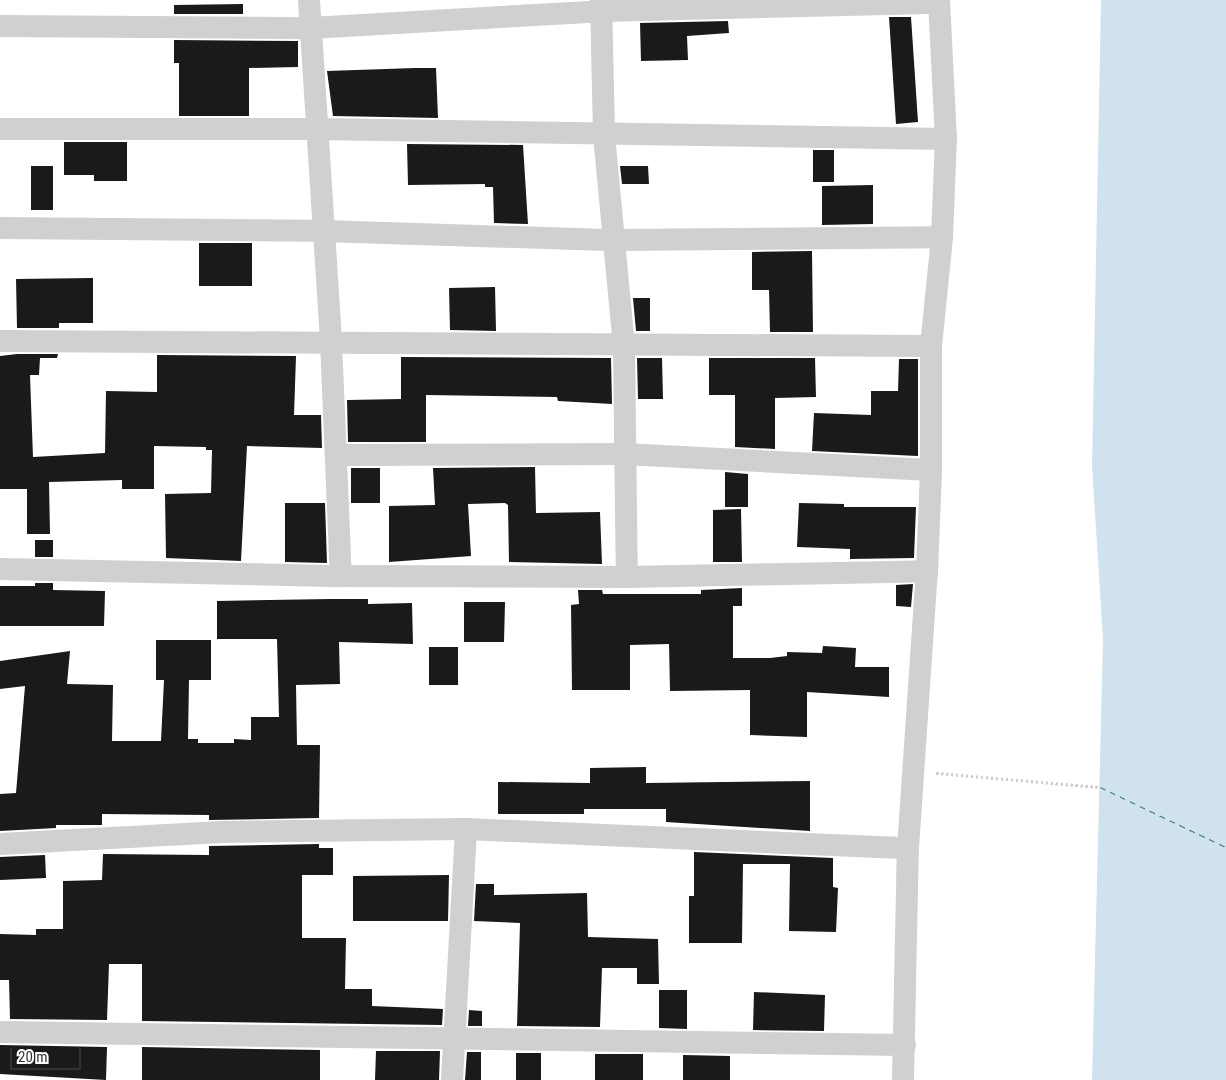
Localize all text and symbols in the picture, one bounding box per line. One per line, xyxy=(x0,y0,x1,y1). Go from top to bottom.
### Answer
scale bar xyxy=(12,1038,84,1070)
text: 20 m xyxy=(18,1048,48,1066)

